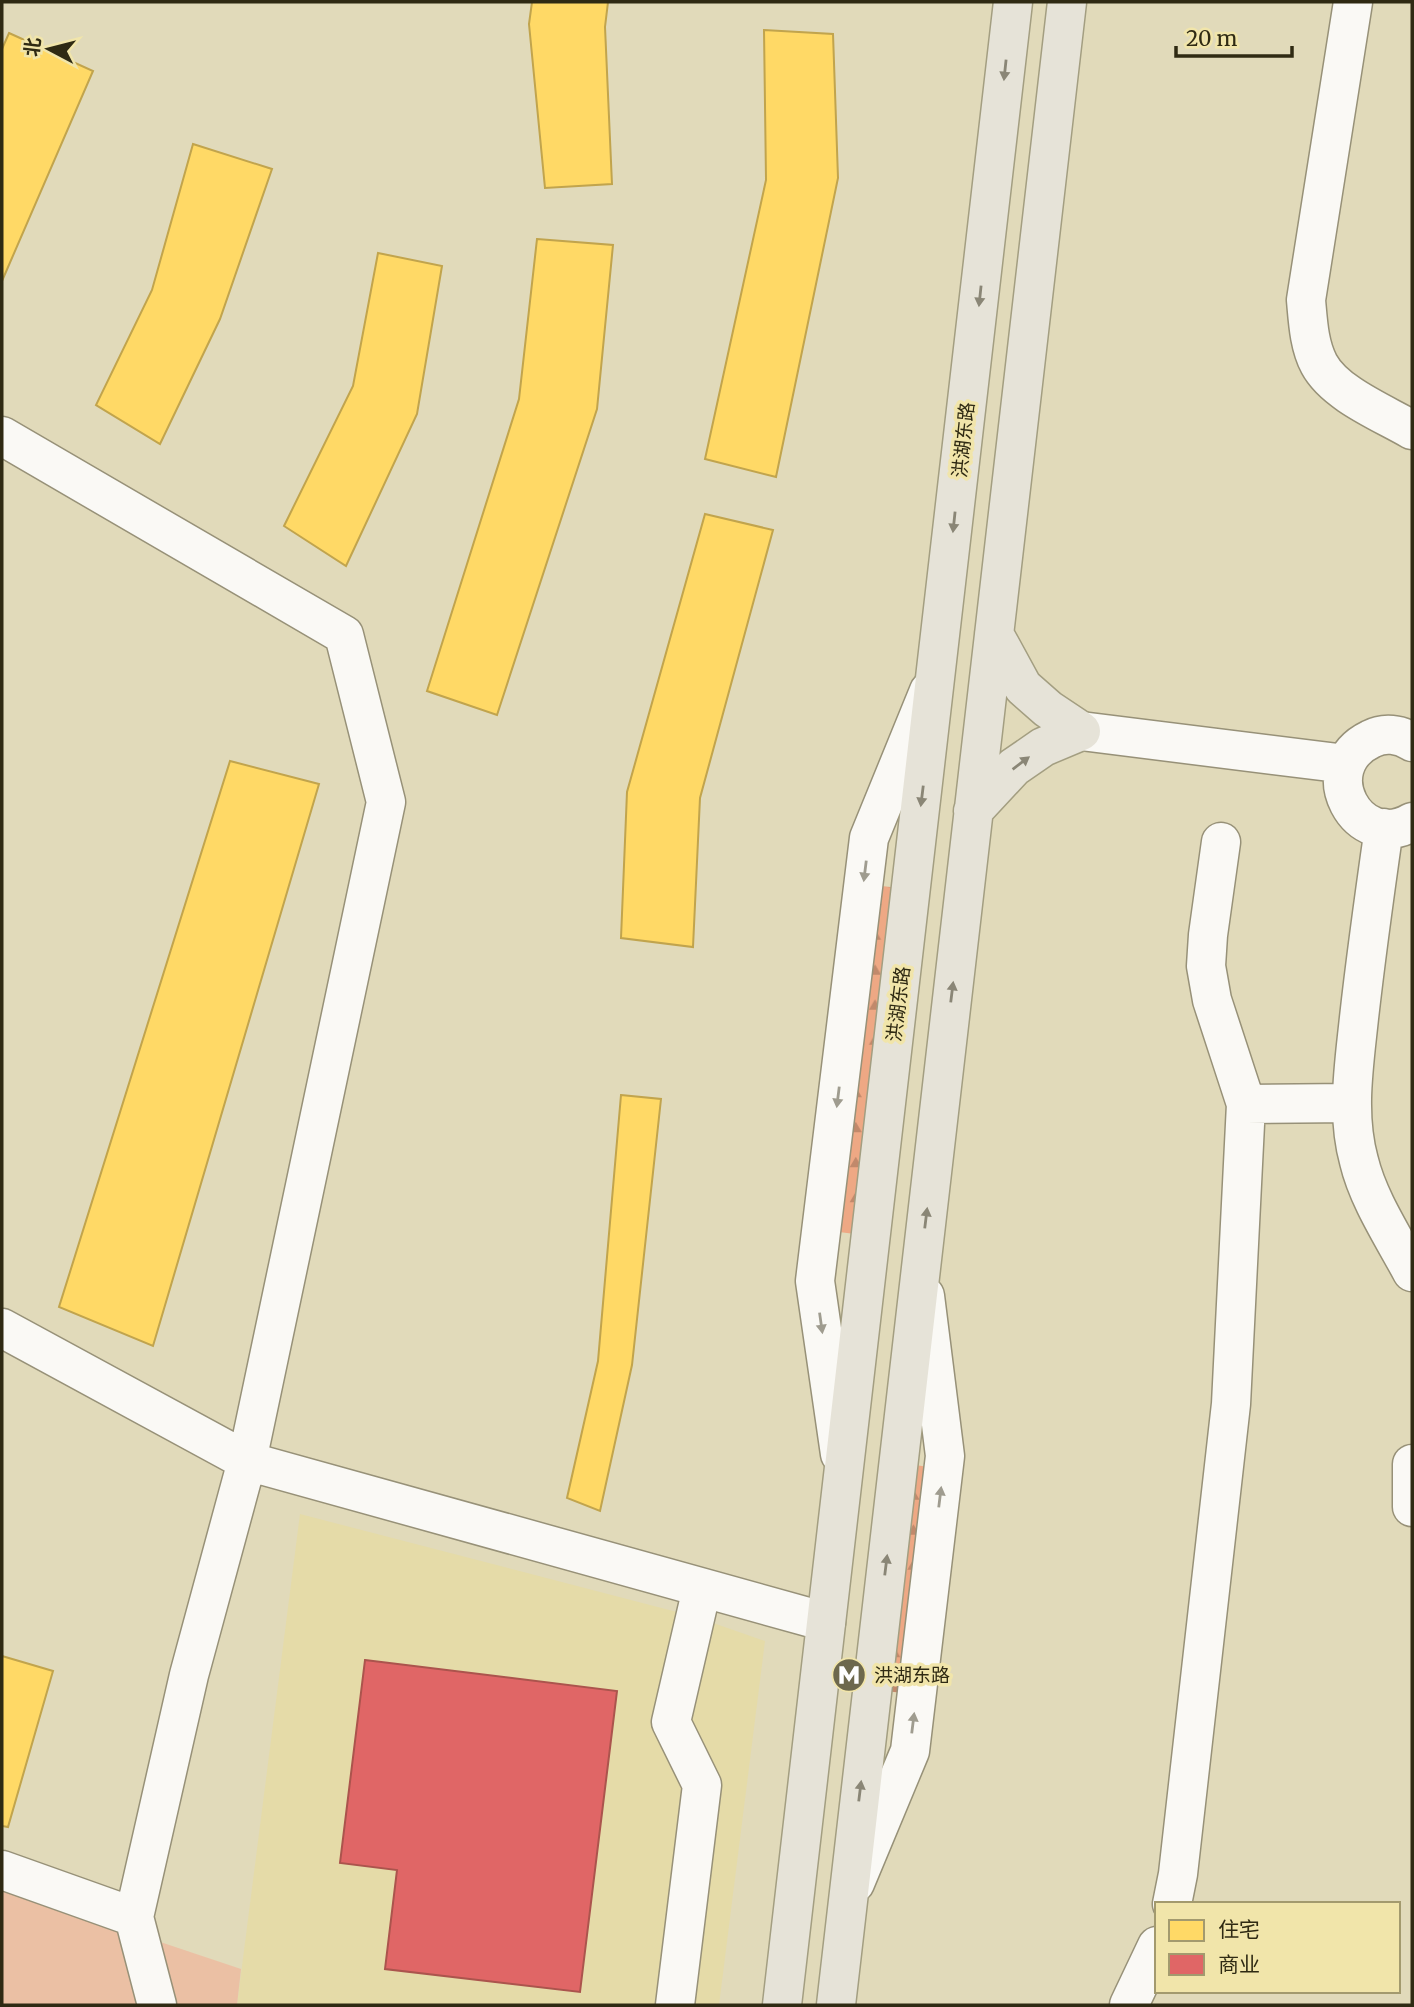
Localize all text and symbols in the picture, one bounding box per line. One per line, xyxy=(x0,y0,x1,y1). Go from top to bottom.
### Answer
north arrow xyxy=(14,14,84,84)
scale bar xyxy=(1176,14,1292,58)
text: 20 m xyxy=(1186,25,1238,52)
text: 北 xyxy=(19,36,45,58)
one-way arrow xyxy=(1000,59,1011,81)
one-way arrow xyxy=(974,285,985,307)
street label: 洪湖东路 xyxy=(947,401,979,479)
one-way arrow xyxy=(948,511,959,533)
one-way arrow xyxy=(1012,756,1031,770)
one-way arrow xyxy=(917,785,928,807)
one-way arrow xyxy=(860,860,871,882)
street label: 洪湖东路 xyxy=(881,965,915,1043)
one-way arrow xyxy=(947,981,958,1003)
one-way arrow xyxy=(832,1086,843,1108)
one-way arrow xyxy=(921,1207,932,1229)
one-way arrow xyxy=(816,1312,827,1334)
one-way arrow xyxy=(935,1486,946,1508)
one-way arrow xyxy=(881,1554,892,1576)
metro station icon: 洪湖东路 xyxy=(830,1656,868,1694)
place label: 洪湖东路 xyxy=(874,1663,950,1687)
one-way arrow xyxy=(908,1712,919,1734)
one-way arrow xyxy=(855,1780,866,1802)
legend xyxy=(1155,1902,1400,1993)
text: 住宅 xyxy=(1218,1916,1260,1943)
text: 商业 xyxy=(1218,1951,1260,1978)

